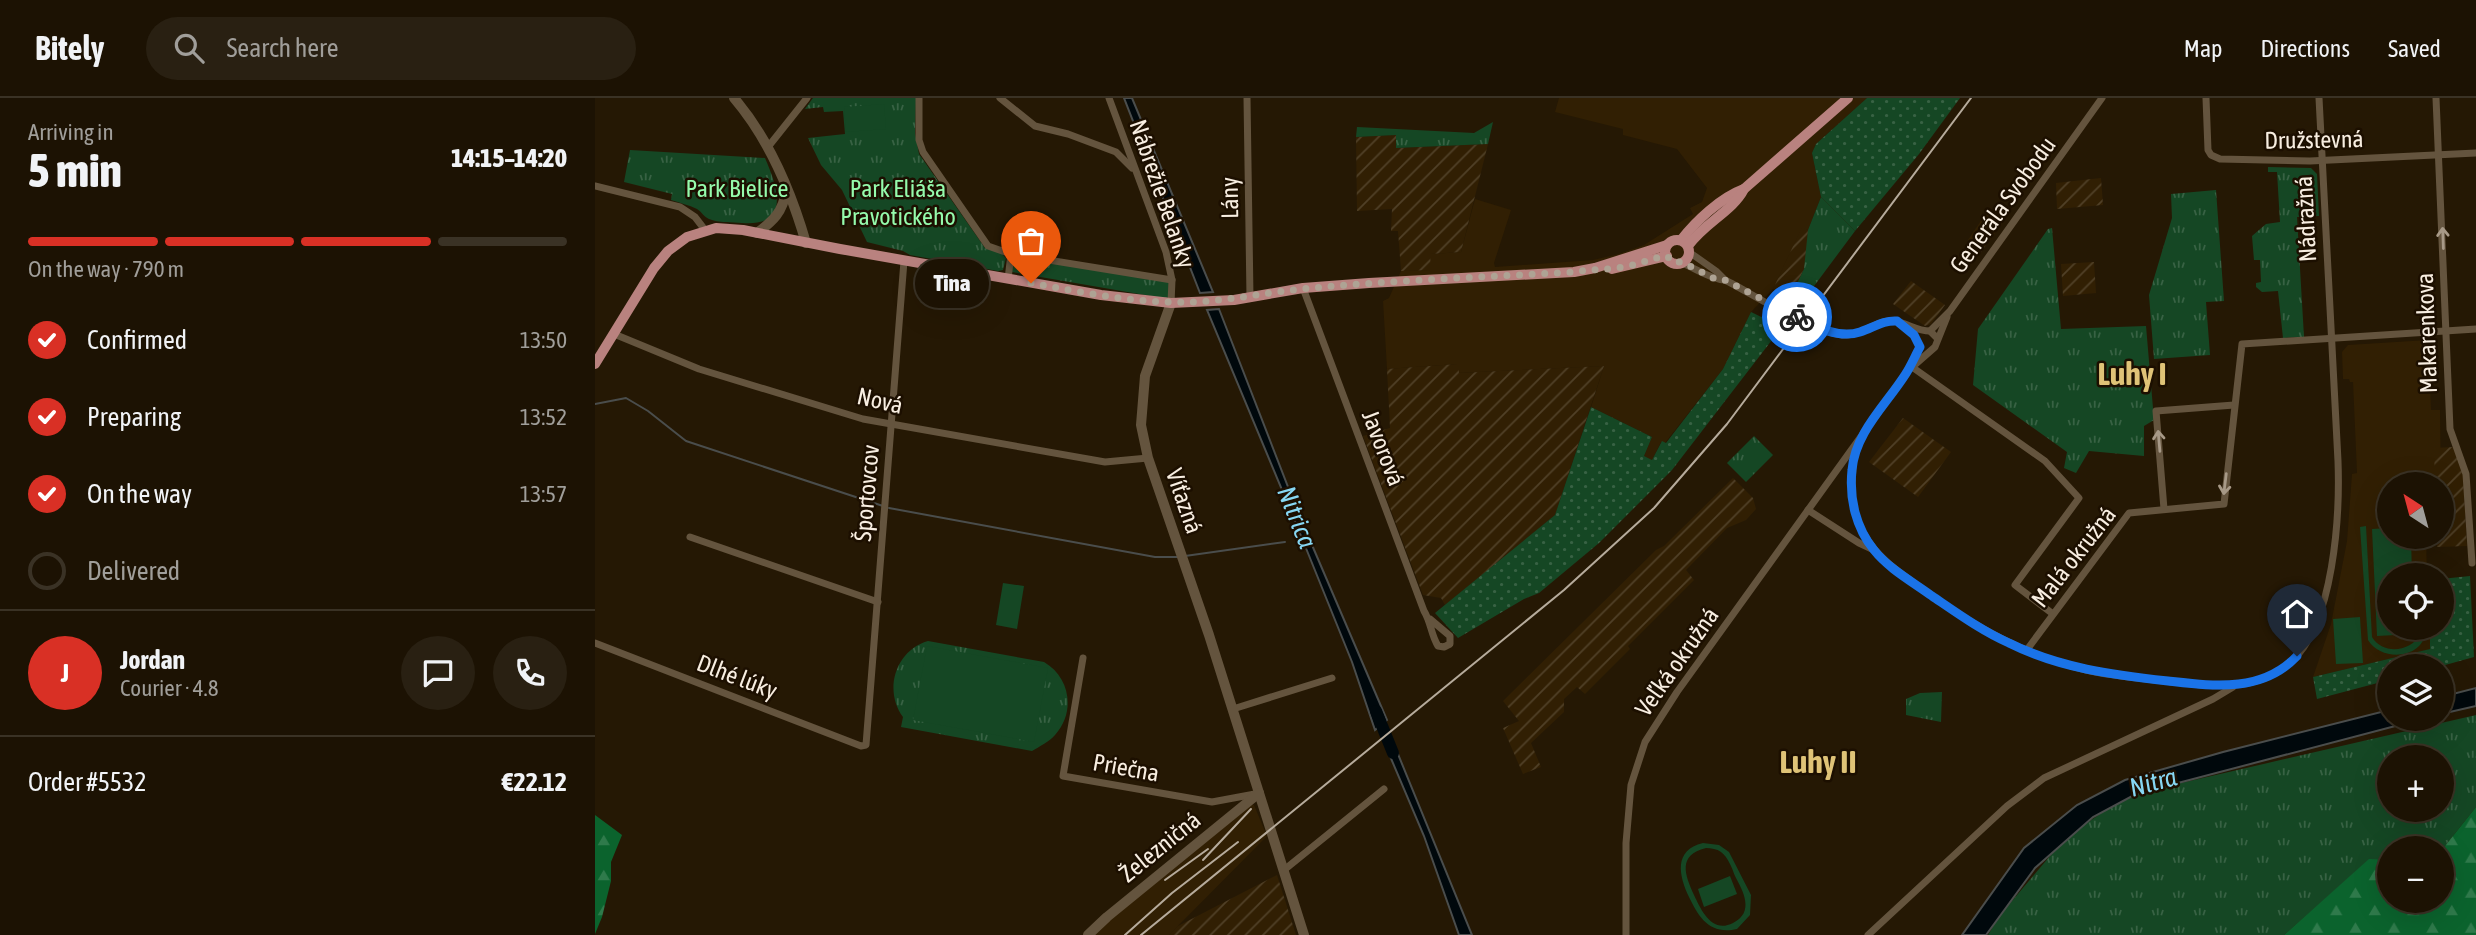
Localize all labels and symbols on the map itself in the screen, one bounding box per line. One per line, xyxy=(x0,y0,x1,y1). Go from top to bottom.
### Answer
street label: Nábrežie Belanky xyxy=(1124,116,1200,272)
street label: Družstevná xyxy=(2264,125,2364,154)
street label: Generála Svobodu xyxy=(1944,132,2061,278)
park label: Park Bielice xyxy=(686,175,788,202)
park label: Park Eliáša Pravotického xyxy=(840,175,956,230)
street label: Nádražná xyxy=(2290,175,2321,263)
street label: Lány xyxy=(1216,177,1243,219)
pin xyxy=(1001,211,1061,283)
one-way arrow xyxy=(2436,227,2449,250)
callout: Tina xyxy=(915,258,989,308)
street label: Makarenkova xyxy=(2411,272,2442,394)
courier xyxy=(1762,282,1832,352)
district label: Luhy I xyxy=(2097,355,2167,392)
street label: Nová xyxy=(855,382,906,419)
street label: Javorová xyxy=(1357,406,1410,489)
one-way arrow xyxy=(2152,430,2165,453)
street label: Športovcov xyxy=(849,443,884,542)
street label: Víťazná xyxy=(1161,465,1208,537)
north arrow xyxy=(2377,472,2453,550)
one-way arrow xyxy=(2218,473,2231,495)
water label: Nitrica xyxy=(1271,482,1323,552)
street label: Malá okružná xyxy=(2026,501,2121,612)
pin xyxy=(2267,584,2327,656)
street label: Veľká okružná xyxy=(1629,602,1724,721)
street label: Dlhé lúky xyxy=(693,649,781,704)
district label: Luhy II xyxy=(1779,743,1857,780)
street label: Priečna xyxy=(1091,748,1161,787)
water label: Nitra xyxy=(2126,761,2180,803)
street label: Železničná xyxy=(1114,806,1206,887)

